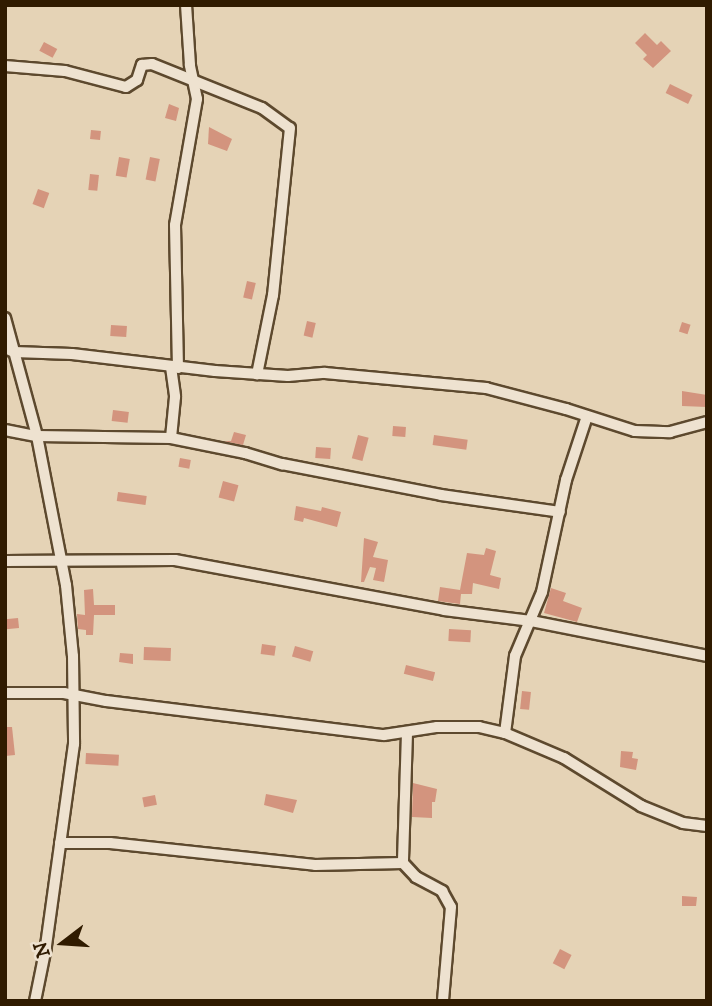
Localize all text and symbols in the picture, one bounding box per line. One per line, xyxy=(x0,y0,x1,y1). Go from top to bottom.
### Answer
north arrow xyxy=(28,908,98,978)
text: N xyxy=(29,938,56,960)

